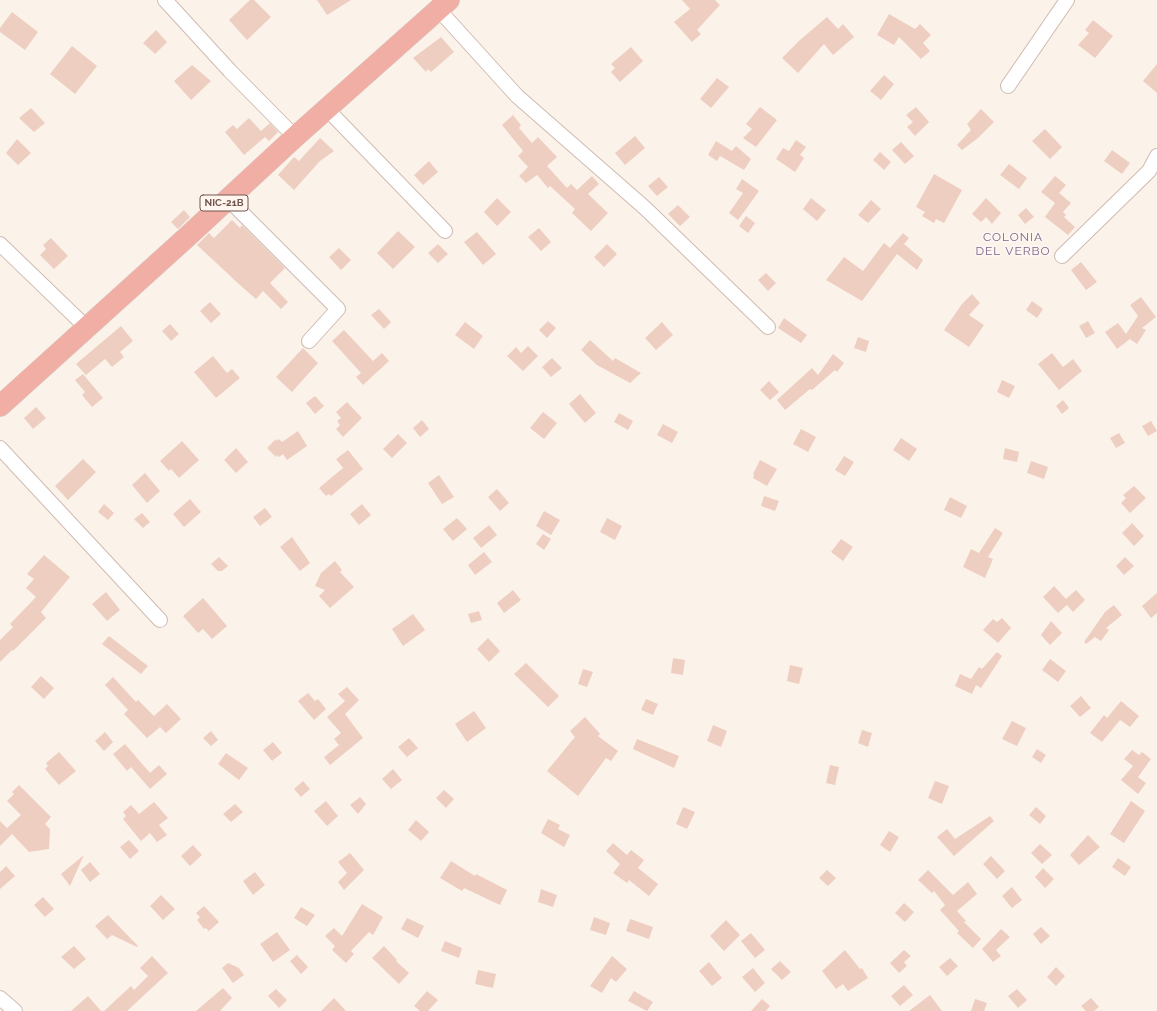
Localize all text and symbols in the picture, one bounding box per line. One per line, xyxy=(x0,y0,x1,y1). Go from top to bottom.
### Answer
road number: NIC-21B xyxy=(200,195,248,211)
district label: COLONIA DEL VERBO xyxy=(975,230,1051,258)

